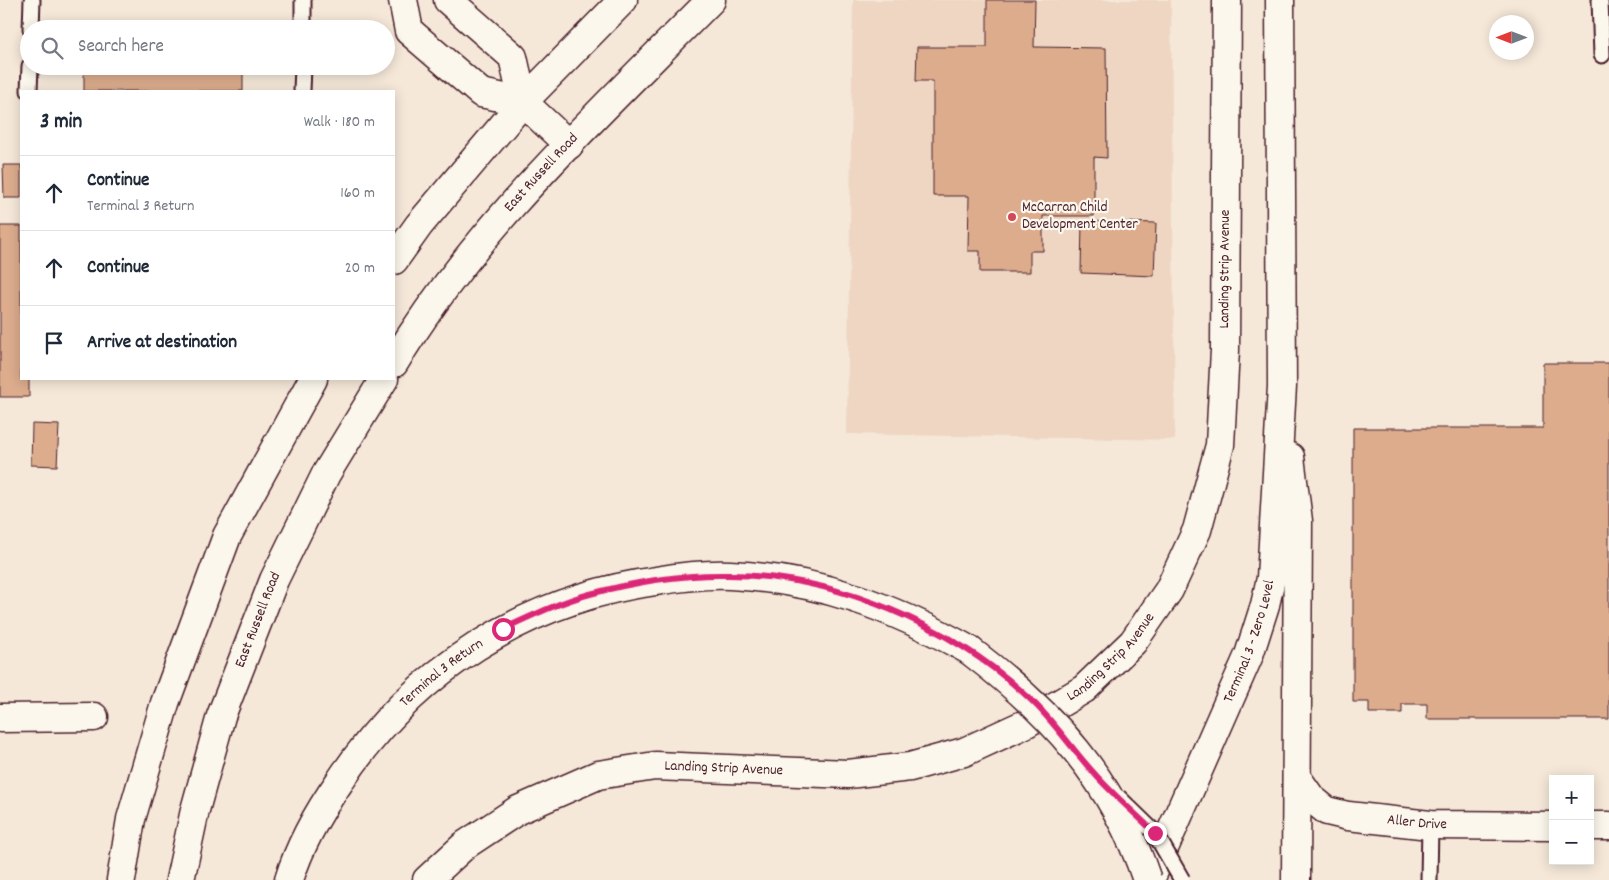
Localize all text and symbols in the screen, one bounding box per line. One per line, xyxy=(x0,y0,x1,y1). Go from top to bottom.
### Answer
north arrow xyxy=(1489,15,1534,60)
search box xyxy=(20,20,395,75)
icon: search xyxy=(38,34,66,62)
text: Search here xyxy=(78,34,164,61)
text: 3 min xyxy=(40,108,82,138)
text: Walk · 180 m xyxy=(304,111,375,134)
street label: East Russell Road xyxy=(499,129,584,218)
text: Continue xyxy=(87,168,149,195)
icon: ahead xyxy=(40,179,68,207)
text: 160 m xyxy=(340,182,375,205)
text: Terminal 3 Return xyxy=(87,195,194,218)
place label: McCarran Child Development Center xyxy=(1022,197,1138,236)
street label: Landing Strip Avenue xyxy=(1214,209,1237,329)
marker: McCarran Child Development Center xyxy=(1006,211,1018,223)
icon: ahead xyxy=(40,254,68,282)
text: Continue xyxy=(87,255,149,282)
text: 20 m xyxy=(345,257,375,280)
icon: arrive xyxy=(40,329,68,357)
text: Arrive at destination xyxy=(87,330,237,357)
street label: East Russell Road xyxy=(230,569,287,671)
street label: Terminal 3 - Zero Level xyxy=(1218,578,1281,706)
street label: Landing Strip Avenue xyxy=(1063,608,1161,708)
route start xyxy=(492,618,515,641)
street label: Terminal 3 Return xyxy=(395,634,488,713)
street label: Landing Strip Avenue xyxy=(664,755,784,782)
map controls xyxy=(1549,775,1594,865)
button: + xyxy=(1549,775,1594,820)
street label: Aller Drive xyxy=(1386,809,1447,836)
button: − xyxy=(1549,820,1594,865)
route end xyxy=(1144,822,1167,845)

